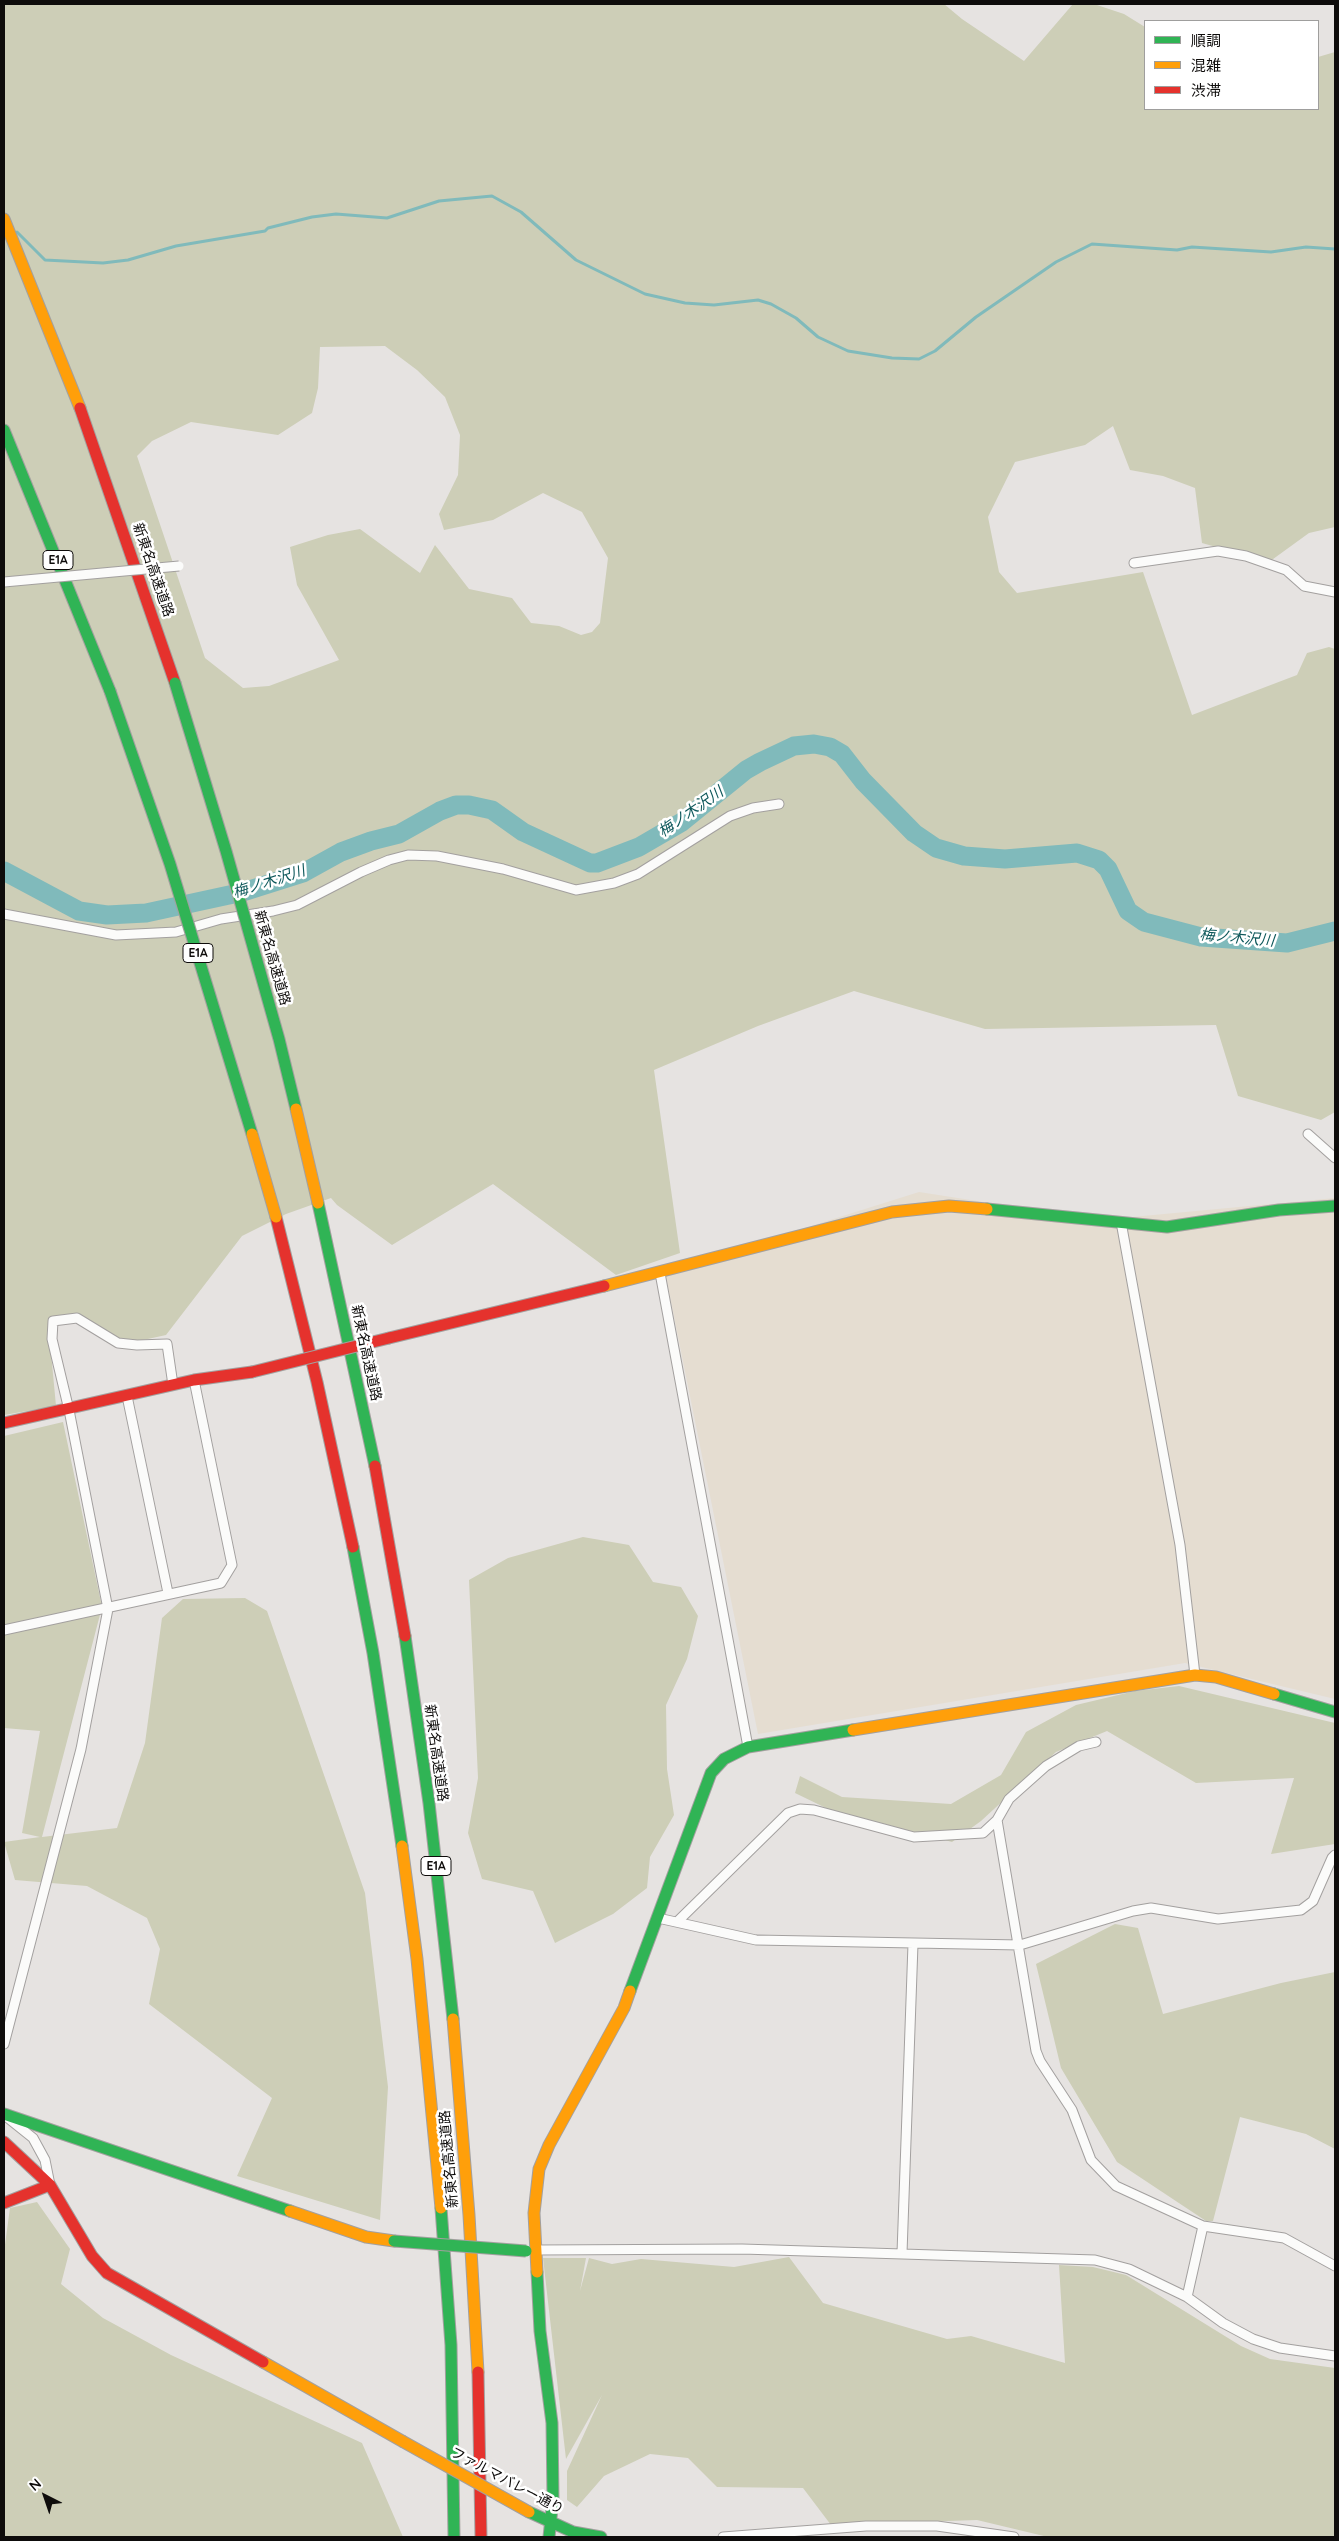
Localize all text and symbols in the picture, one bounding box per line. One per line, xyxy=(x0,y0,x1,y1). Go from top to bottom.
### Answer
legend xyxy=(1144,20,1319,110)
text: 順調 xyxy=(1191,31,1221,50)
text: 混雑 xyxy=(1191,56,1221,75)
text: 渋滞 xyxy=(1191,81,1221,100)
street label: 新東名高速道路 xyxy=(129,521,177,619)
road number: E1A xyxy=(43,550,73,570)
water label: 梅ノ木沢川 xyxy=(655,783,727,841)
water label: 梅ノ木沢川 xyxy=(231,862,307,902)
street label: 新東名高速道路 xyxy=(250,909,294,1007)
water label: 梅ノ木沢川 xyxy=(1199,926,1275,950)
road number: E1A xyxy=(183,944,213,962)
street label: 新東名高速道路 xyxy=(348,1303,384,1403)
street label: 新東名高速道路 xyxy=(421,1703,451,1803)
road number: E1A xyxy=(421,1856,451,1875)
street label: 新東名高速道路 xyxy=(436,2109,462,2209)
street label: ファルマバレー通り xyxy=(447,2444,567,2518)
north arrow xyxy=(20,2471,70,2521)
text: N xyxy=(25,2475,45,2495)

